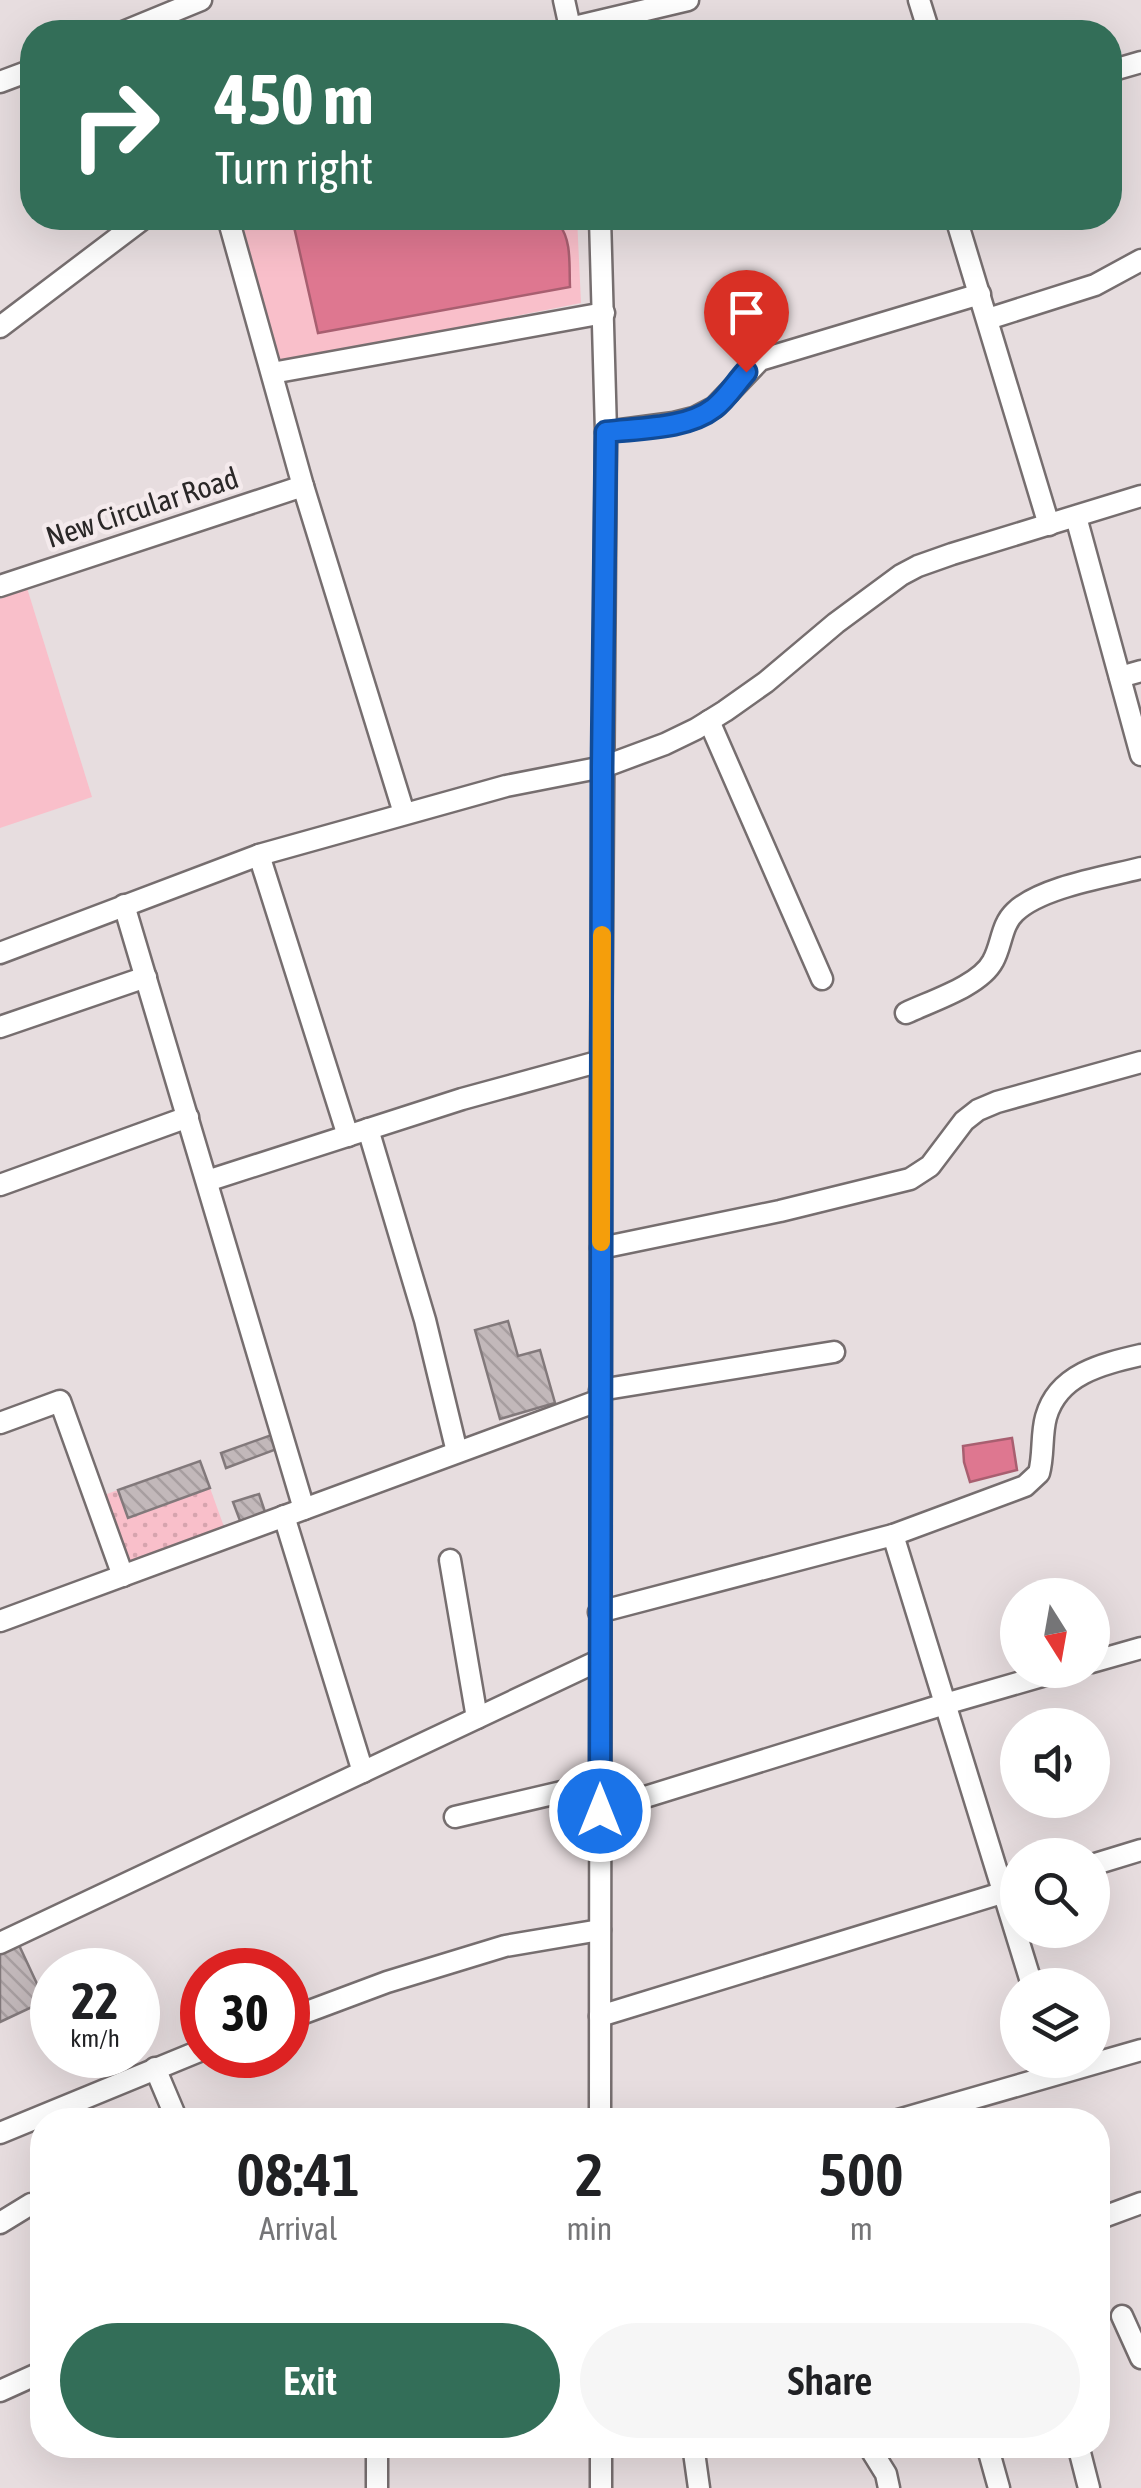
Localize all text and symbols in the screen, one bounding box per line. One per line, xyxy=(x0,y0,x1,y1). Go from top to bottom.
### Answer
text: 450 m xyxy=(215,59,374,139)
icon: right xyxy=(50,60,180,190)
text: Turn right xyxy=(215,142,373,194)
pin xyxy=(704,270,789,373)
icon: arrive xyxy=(719,285,774,340)
street label: New Circular Road xyxy=(42,460,242,554)
north arrow xyxy=(1000,1578,1110,1688)
map controls xyxy=(1000,1578,1110,2078)
button: sound xyxy=(1000,1708,1110,1818)
position arrow xyxy=(548,1759,652,1863)
button: search xyxy=(1000,1838,1110,1948)
speed limit sign: 30 xyxy=(180,1948,310,2078)
button: layers xyxy=(1000,1968,1110,2078)
text: 22 xyxy=(71,1972,118,2030)
text: km/h xyxy=(70,2024,120,2052)
text: 08:41 xyxy=(236,2140,360,2209)
text: 2 xyxy=(575,2140,604,2209)
text: 500 xyxy=(819,2140,903,2209)
text: Arrival xyxy=(259,2210,337,2247)
text: min xyxy=(566,2210,612,2247)
text: m xyxy=(850,2210,873,2247)
button: Exit xyxy=(60,2323,560,2438)
button: Share xyxy=(580,2323,1080,2438)

